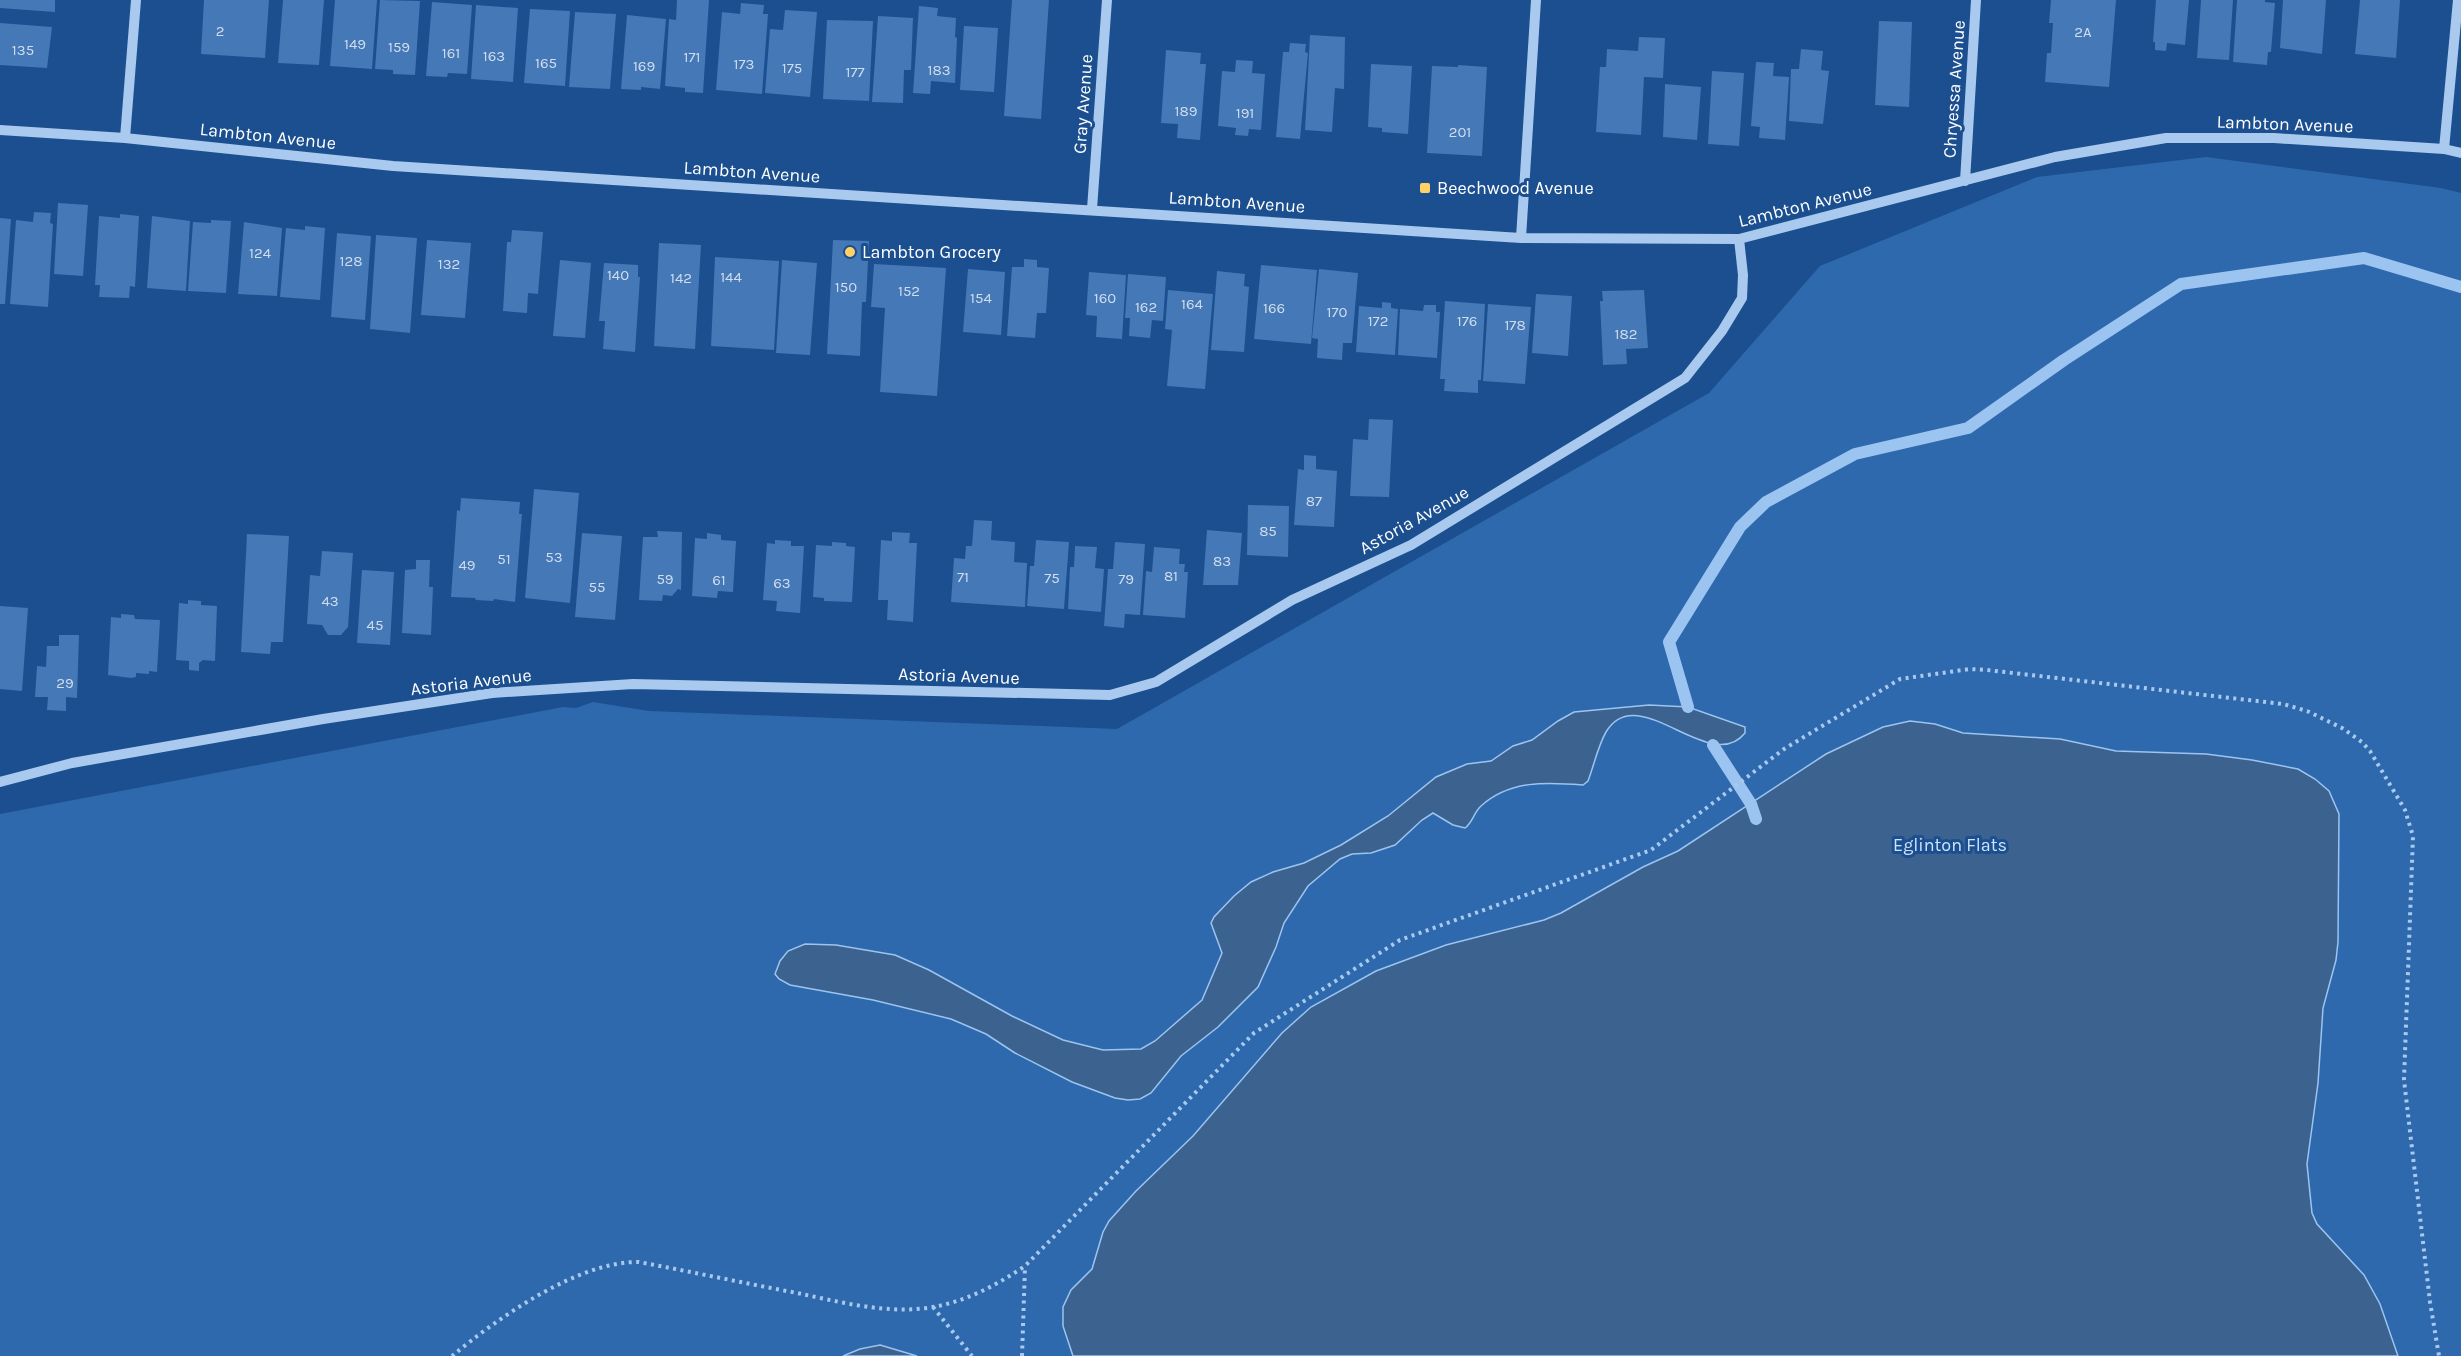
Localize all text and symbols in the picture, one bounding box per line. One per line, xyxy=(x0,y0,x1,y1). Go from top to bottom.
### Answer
street label: Chryessa Avenue xyxy=(1938,19,1970,159)
house number: 2 xyxy=(216,22,224,40)
house number: 2A xyxy=(2074,23,2092,41)
house number: 149 xyxy=(344,35,366,53)
house number: 159 xyxy=(388,38,410,56)
house number: 135 xyxy=(12,41,34,59)
house number: 161 xyxy=(442,44,460,62)
house number: 163 xyxy=(483,47,505,65)
house number: 171 xyxy=(684,48,700,66)
street label: Gray Avenue xyxy=(1069,53,1097,155)
house number: 165 xyxy=(535,54,557,72)
house number: 173 xyxy=(734,55,754,73)
house number: 169 xyxy=(633,57,655,75)
house number: 175 xyxy=(782,59,802,77)
house number: 183 xyxy=(927,61,951,79)
house number: 177 xyxy=(845,63,865,81)
house number: 189 xyxy=(1175,102,1197,120)
house number: 191 xyxy=(1236,104,1254,122)
street label: Lambton Avenue xyxy=(2216,111,2354,137)
street label: Lambton Avenue xyxy=(199,118,337,154)
house number: 201 xyxy=(1449,123,1471,141)
street label: Lambton Avenue xyxy=(683,156,821,188)
place label: Beechwood Avenue xyxy=(1437,177,1594,199)
street label: Lambton Avenue xyxy=(1736,178,1874,232)
marker: Beechwood Avenue xyxy=(1418,181,1432,195)
street label: Lambton Avenue xyxy=(1168,186,1306,218)
place label: Lambton Grocery xyxy=(862,241,1002,263)
house number: 124 xyxy=(249,244,272,262)
marker: Lambton Grocery xyxy=(843,245,857,259)
house number: 128 xyxy=(340,252,362,270)
house number: 132 xyxy=(438,255,460,273)
house number: 140 xyxy=(607,266,629,284)
house number: 144 xyxy=(720,268,742,286)
house number: 142 xyxy=(670,269,692,287)
house number: 150 xyxy=(835,278,857,296)
house number: 152 xyxy=(898,282,920,300)
house number: 154 xyxy=(970,289,993,307)
house number: 160 xyxy=(1094,289,1116,307)
house number: 164 xyxy=(1181,295,1204,313)
house number: 162 xyxy=(1135,298,1157,316)
house number: 166 xyxy=(1263,299,1285,317)
house number: 170 xyxy=(1327,303,1348,321)
house number: 172 xyxy=(1368,312,1388,330)
house number: 176 xyxy=(1457,312,1477,330)
house number: 178 xyxy=(1504,316,1526,334)
house number: 182 xyxy=(1615,325,1637,343)
street label: Astoria Avenue xyxy=(1355,481,1473,559)
house number: 87 xyxy=(1306,492,1322,510)
house number: 85 xyxy=(1259,522,1277,540)
house number: 53 xyxy=(545,548,563,566)
house number: 51 xyxy=(497,550,511,568)
house number: 83 xyxy=(1213,552,1231,570)
house number: 49 xyxy=(458,556,476,574)
house number: 81 xyxy=(1164,567,1178,585)
house number: 71 xyxy=(957,568,969,586)
house number: 75 xyxy=(1044,569,1060,587)
house number: 59 xyxy=(656,570,674,588)
house number: 79 xyxy=(1118,570,1134,588)
house number: 61 xyxy=(712,571,726,589)
house number: 63 xyxy=(773,574,791,592)
house number: 55 xyxy=(589,578,605,596)
house number: 43 xyxy=(321,592,339,610)
house number: 45 xyxy=(367,616,383,634)
street label: Astoria Avenue xyxy=(898,663,1020,689)
street label: Astoria Avenue xyxy=(409,664,533,700)
house number: 29 xyxy=(56,674,74,692)
park label: Eglinton Flats xyxy=(1893,834,2007,856)

